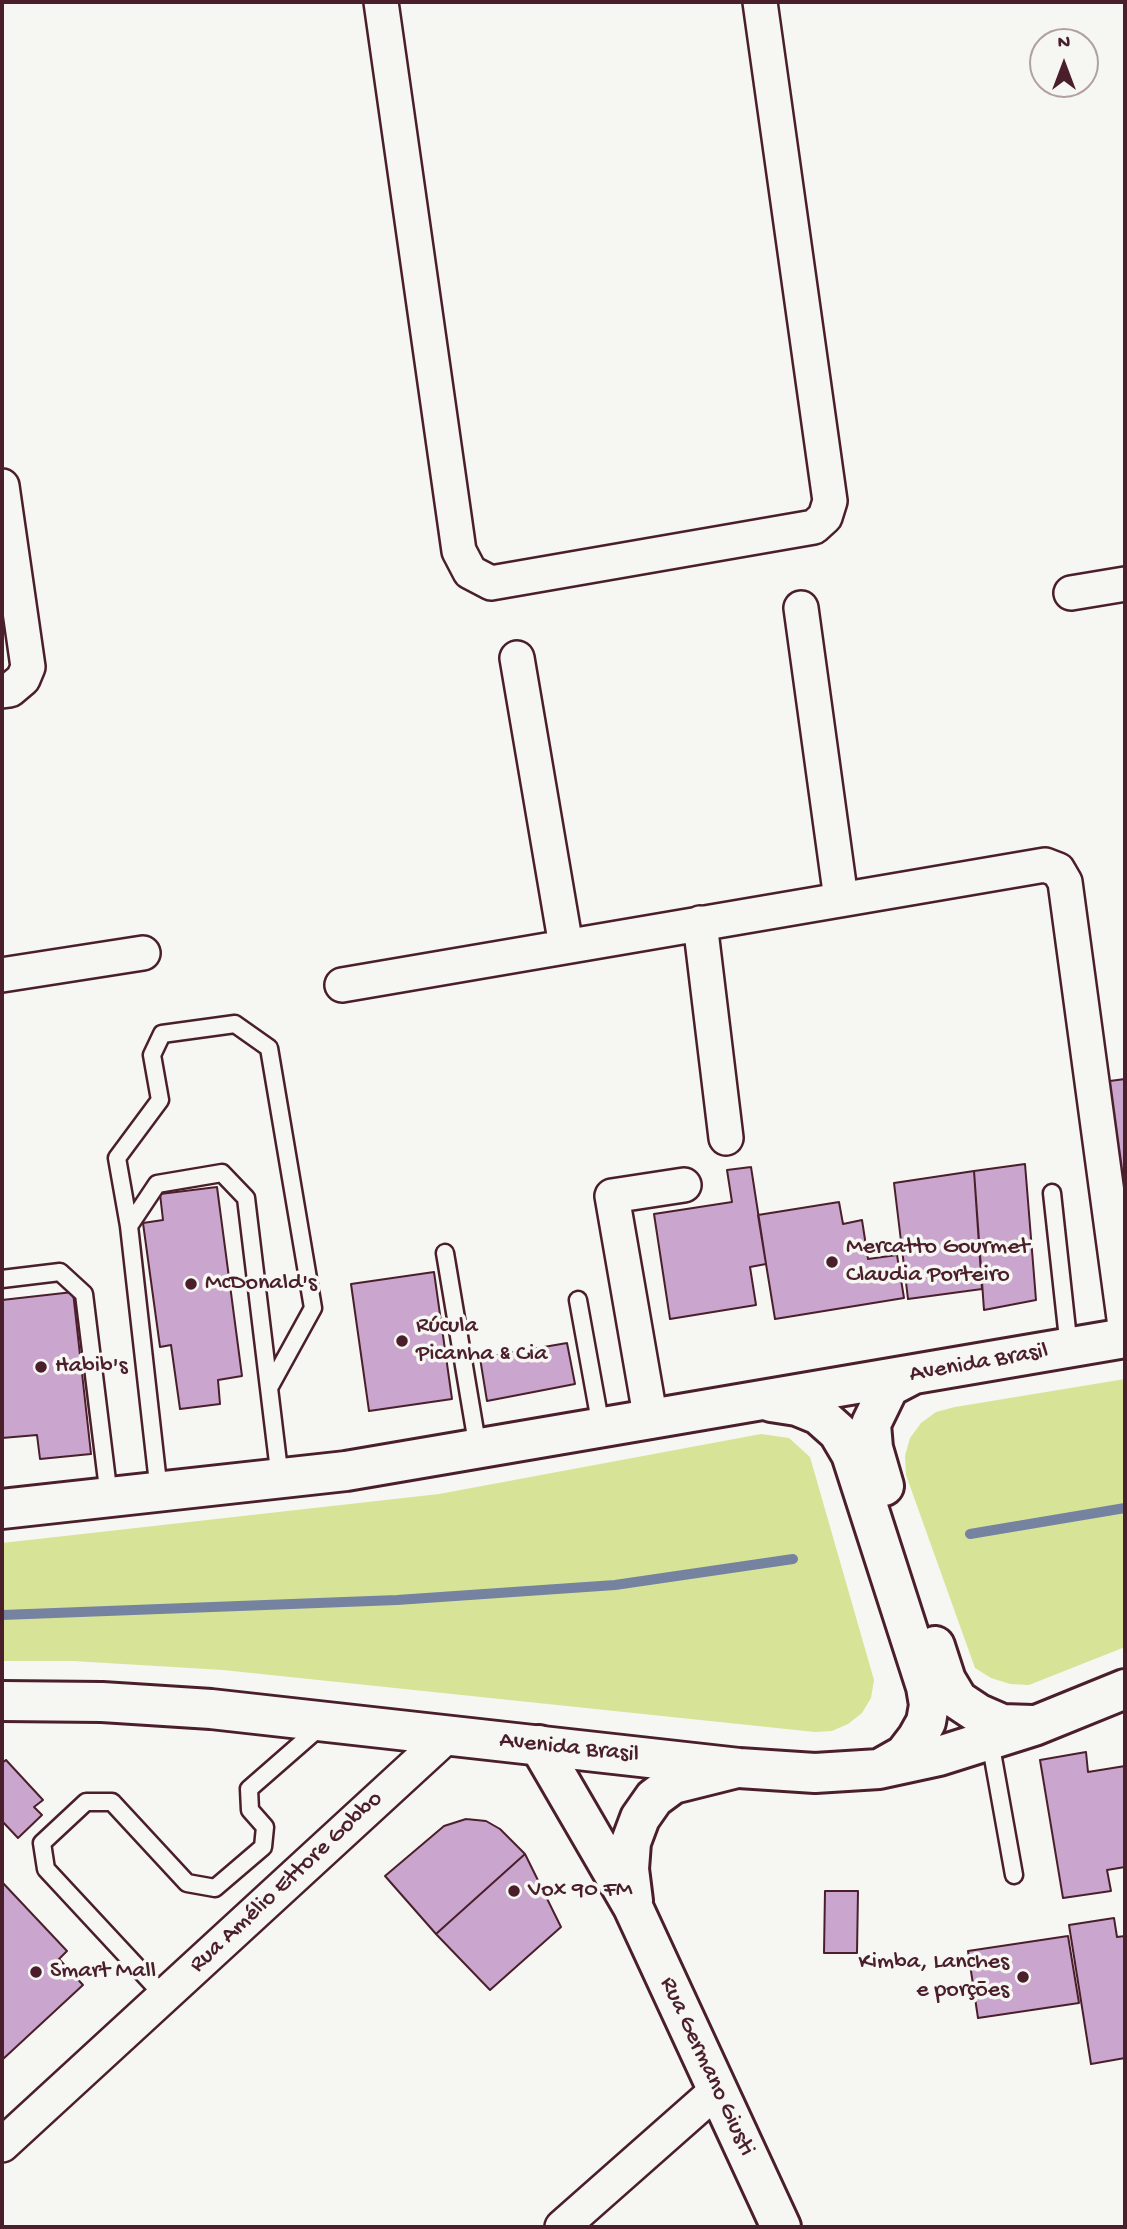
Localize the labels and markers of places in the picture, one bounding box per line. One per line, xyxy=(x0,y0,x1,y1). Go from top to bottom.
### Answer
place label: Mercatto Gourmet Claudia Porteiro xyxy=(846,1234,1029,1290)
marker: Mercatto Gourmet Claudia Porteiro xyxy=(824,1254,840,1270)
place label: McDonald's xyxy=(205,1270,317,1298)
marker: McDonald's xyxy=(183,1276,199,1292)
place label: Rúcula Picanha & Cia xyxy=(416,1313,548,1369)
marker: Rúcula Picanha & Cia xyxy=(394,1333,410,1349)
place label: Habib's xyxy=(55,1353,127,1381)
marker: Habib's xyxy=(33,1359,49,1375)
place label: Vox 90 FM xyxy=(528,1877,632,1905)
marker: Vox 90 FM xyxy=(506,1883,522,1899)
place label: Kimba, Lanches e porções xyxy=(859,1949,1009,2005)
place label: Smart Mall xyxy=(50,1958,156,1986)
marker: Smart Mall xyxy=(28,1964,44,1980)
marker: Kimba, Lanches e porções xyxy=(1015,1969,1031,1985)

